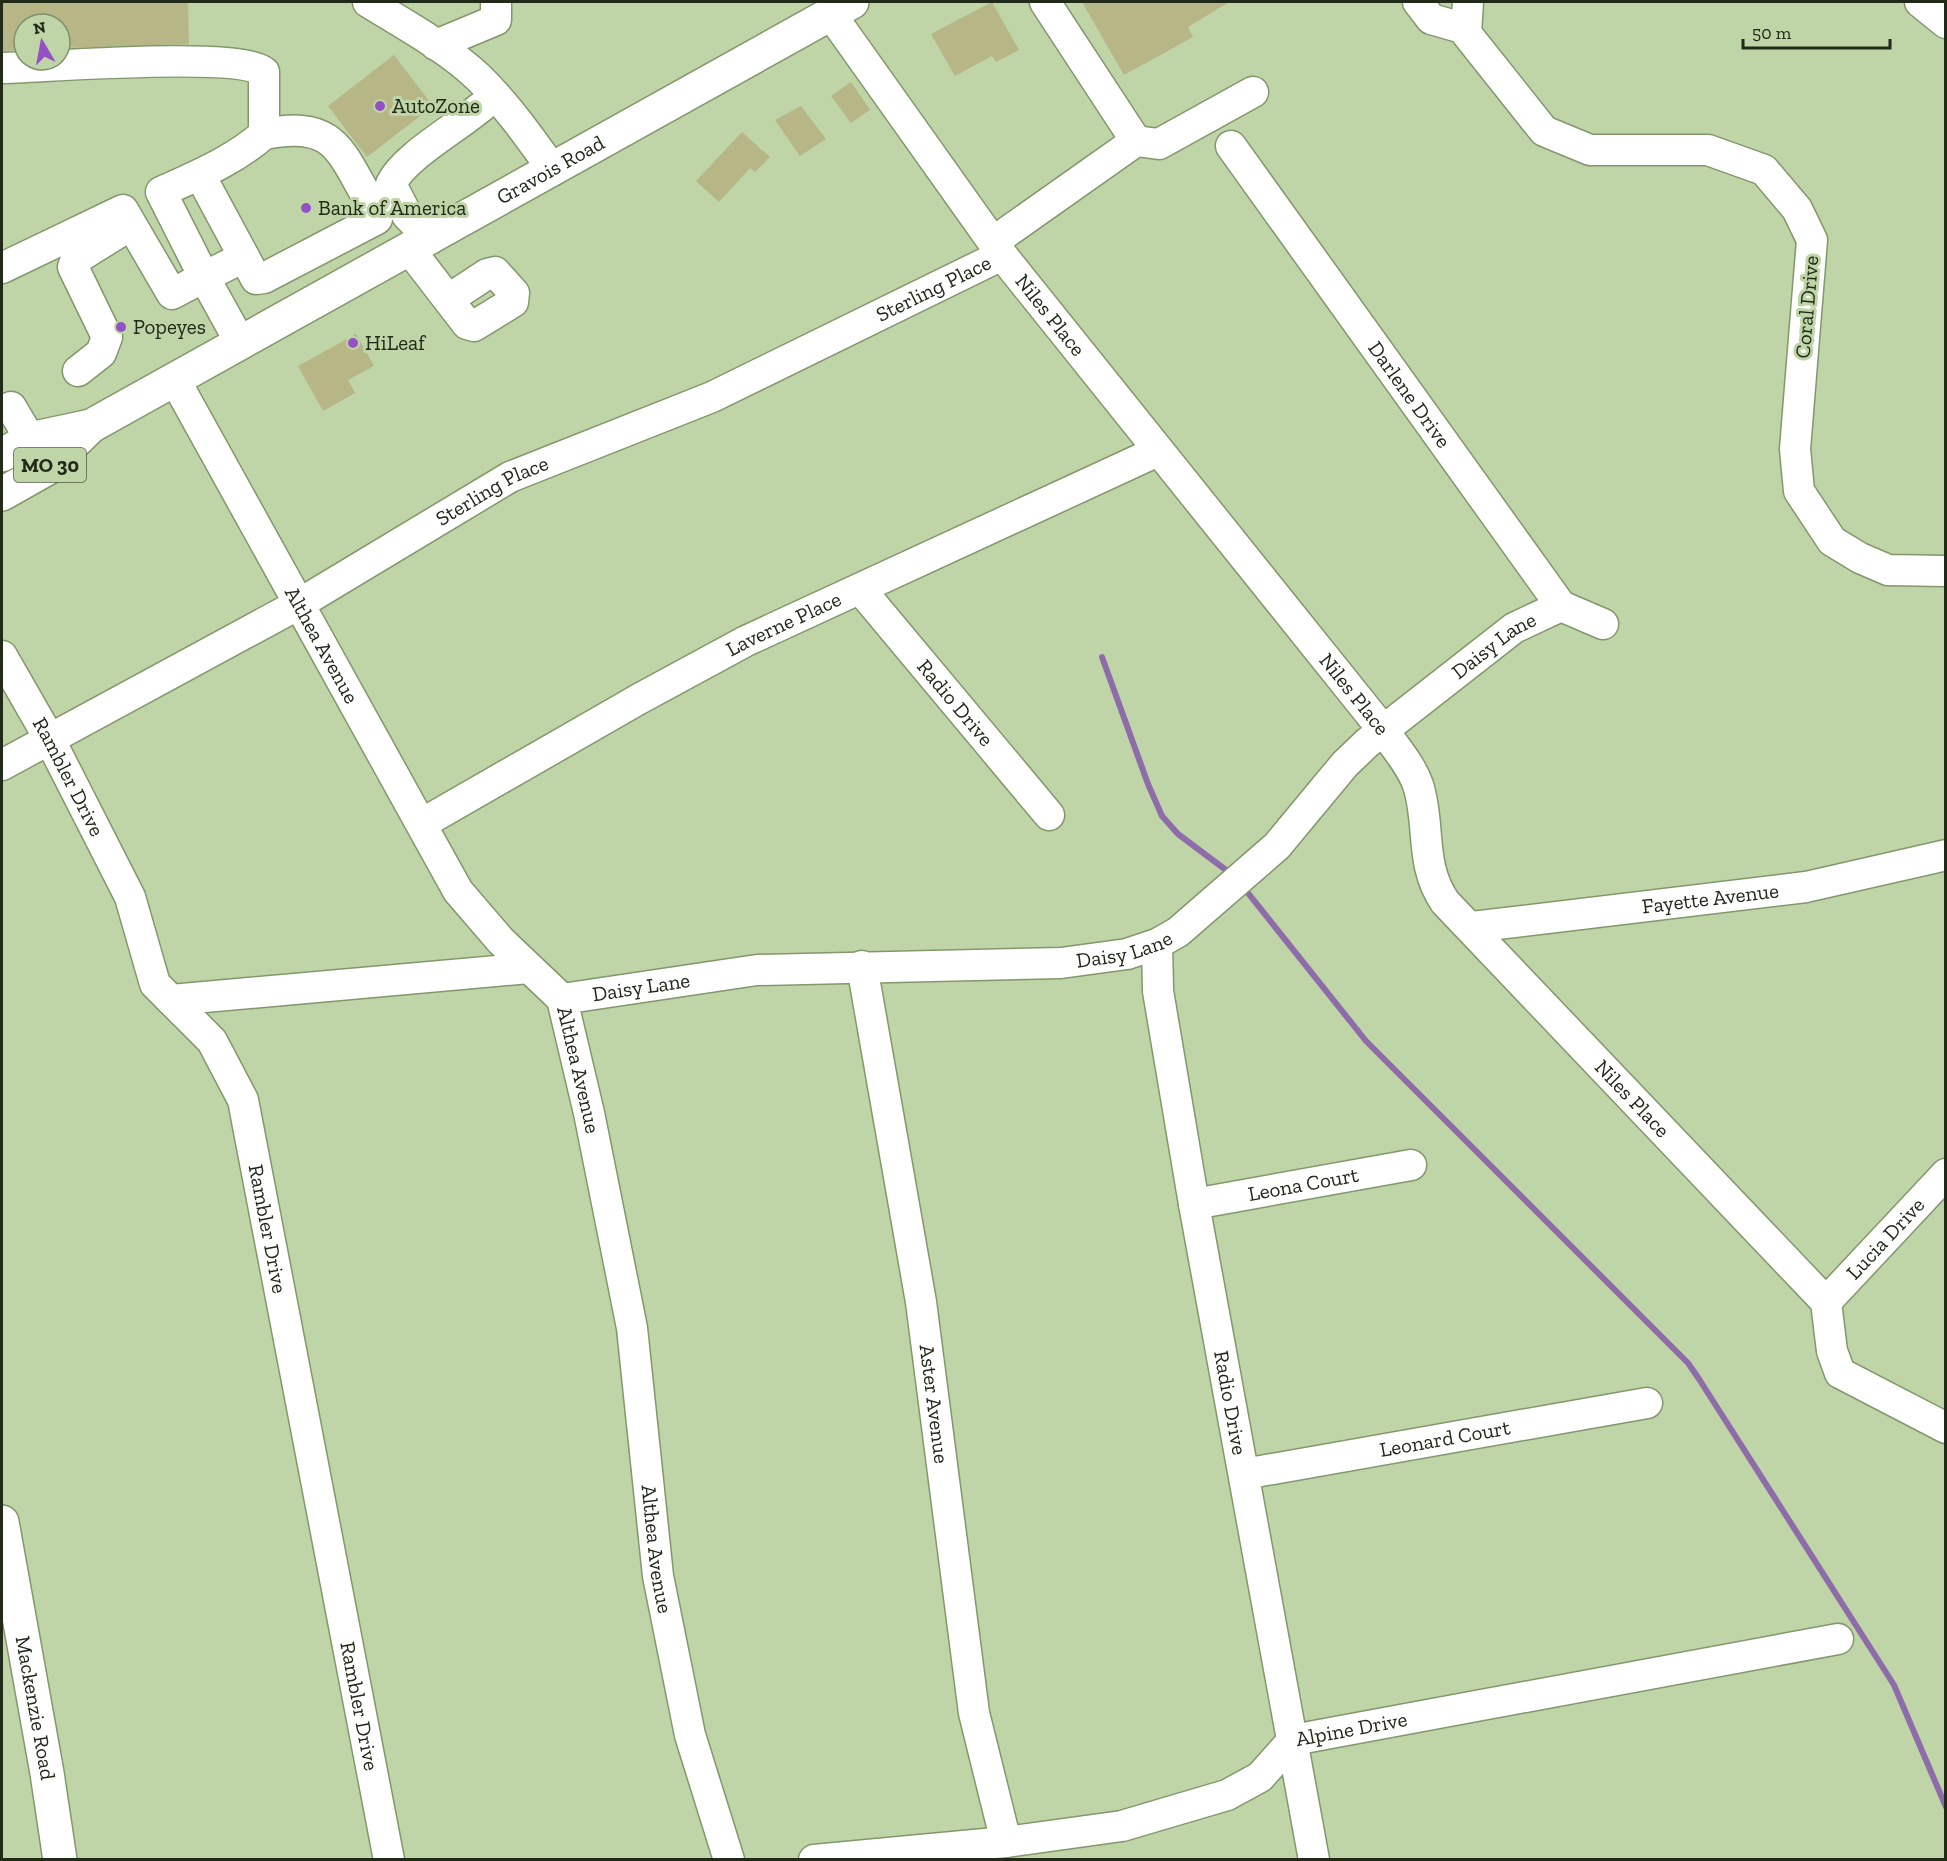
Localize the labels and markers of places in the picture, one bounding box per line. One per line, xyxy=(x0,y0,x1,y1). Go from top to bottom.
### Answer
place label: AutoZone xyxy=(392,93,480,118)
marker: AutoZone xyxy=(373,99,387,113)
place label: Bank of America xyxy=(318,195,466,220)
marker: Bank of America xyxy=(299,201,313,215)
place label: Popeyes xyxy=(133,314,206,339)
marker: Popeyes xyxy=(114,320,128,334)
place label: HiLeaf xyxy=(365,330,426,355)
marker: HiLeaf xyxy=(346,336,360,350)

